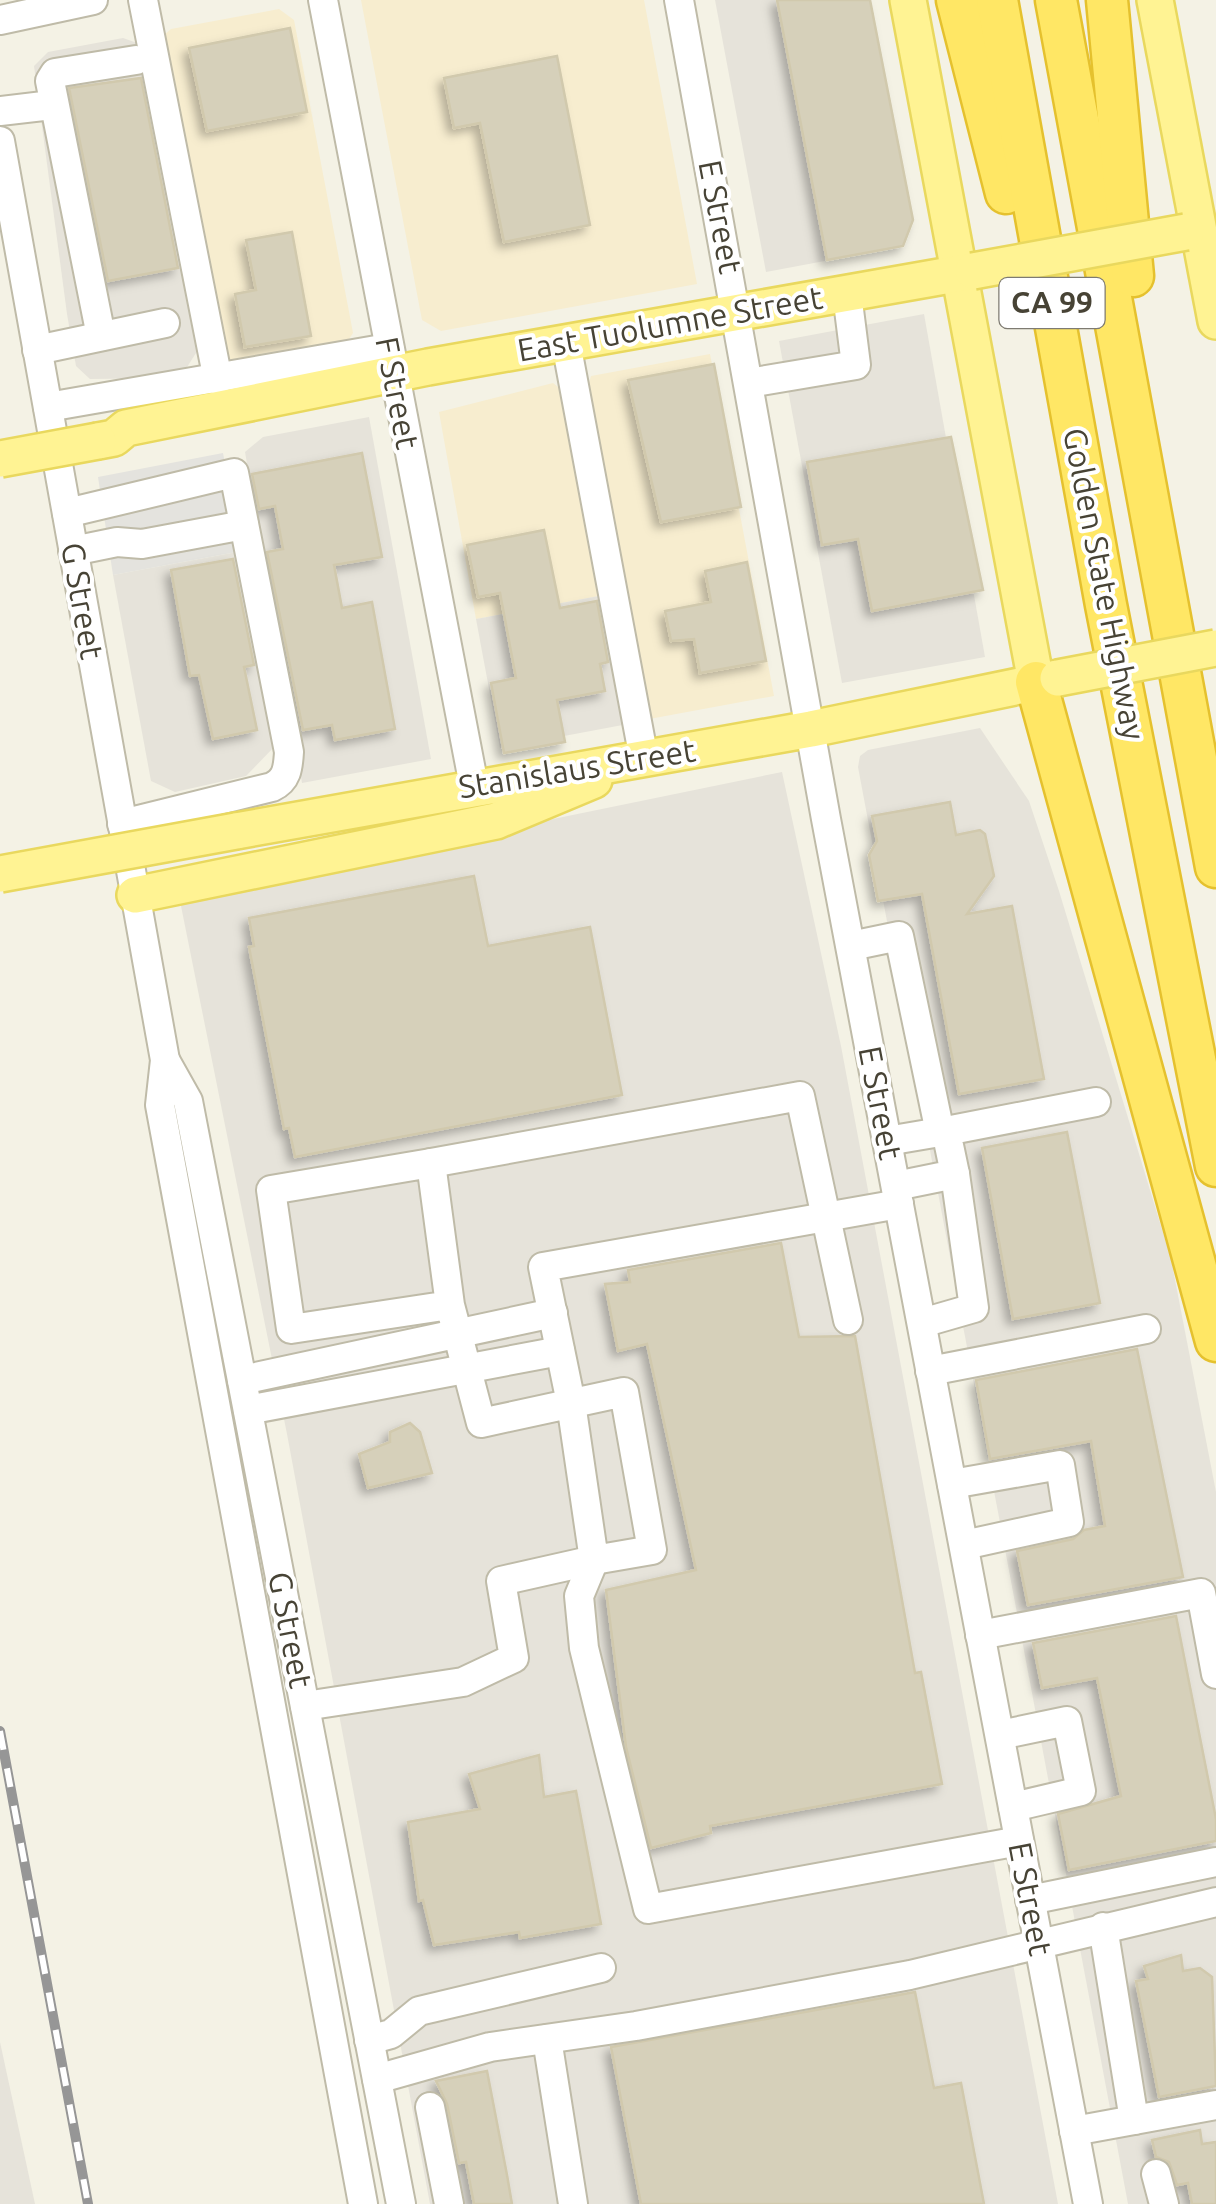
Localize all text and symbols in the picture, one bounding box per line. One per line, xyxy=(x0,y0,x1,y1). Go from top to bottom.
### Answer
street label: E Street xyxy=(692,157,750,277)
street label: East Tuolumne Street xyxy=(515,278,825,368)
road number: CA 99 xyxy=(1000,278,1104,328)
street label: F Street xyxy=(369,334,427,452)
street label: Golden State Highway xyxy=(1057,425,1153,743)
street label: G Street xyxy=(55,540,111,662)
street label: Stanislaus Street xyxy=(456,731,698,805)
street label: E Street xyxy=(852,1043,910,1163)
street label: G Street xyxy=(262,1569,320,1692)
street label: E Street xyxy=(1002,1839,1060,1959)

